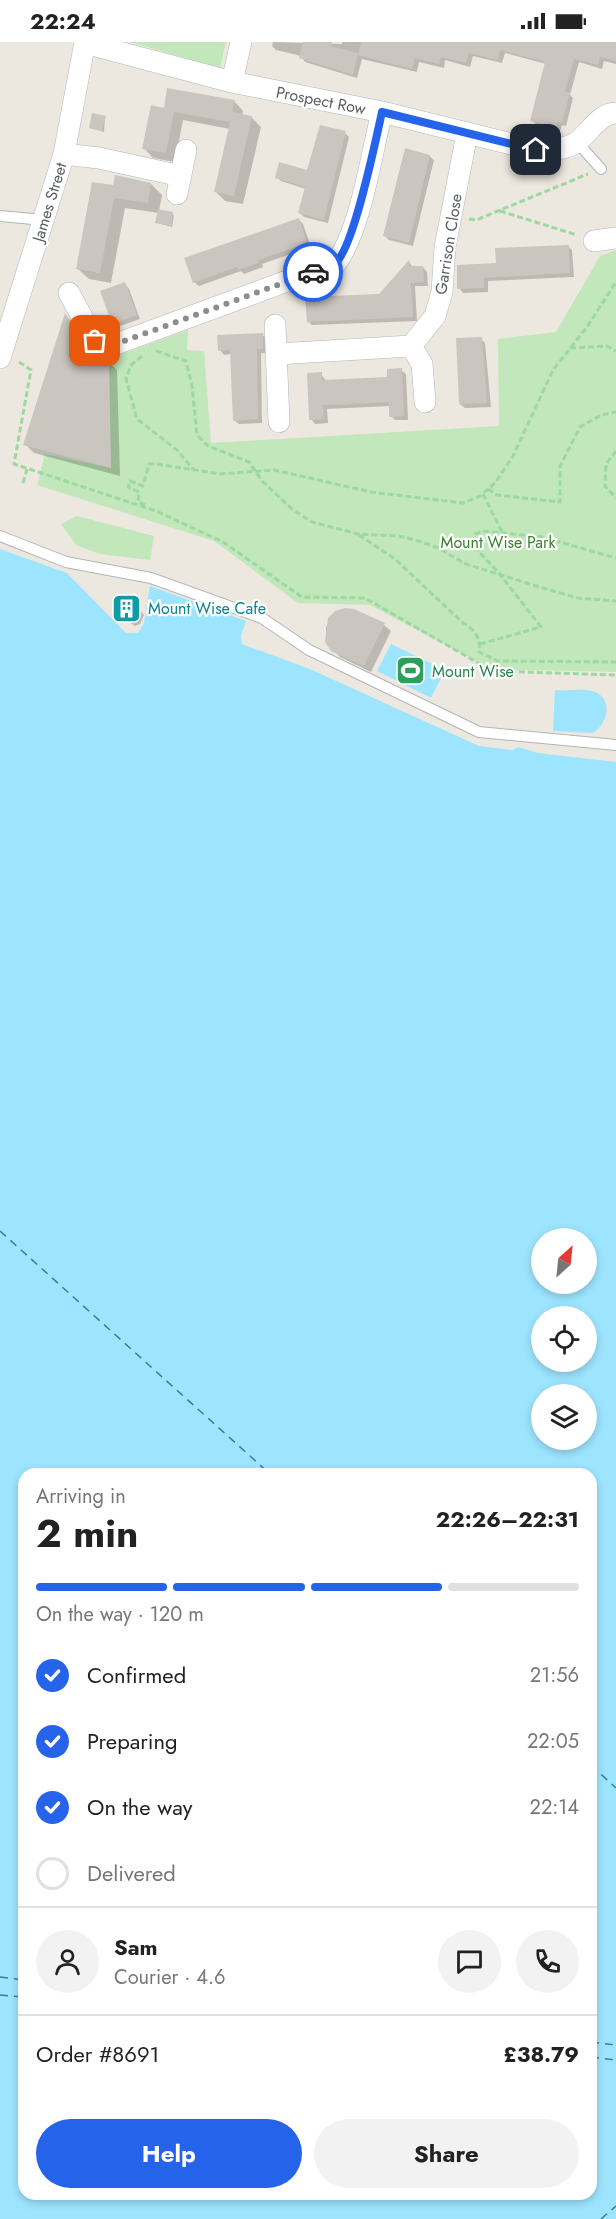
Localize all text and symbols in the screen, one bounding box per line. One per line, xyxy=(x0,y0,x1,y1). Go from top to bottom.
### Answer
text: 22:24 xyxy=(30,5,96,37)
street label: Prospect Row xyxy=(274,81,368,120)
pin xyxy=(510,124,561,175)
icon: home xyxy=(519,133,552,166)
street label: James Street xyxy=(26,160,72,246)
street label: Garrison Close xyxy=(429,192,468,296)
courier xyxy=(283,242,343,302)
icon: car xyxy=(297,256,330,289)
pin xyxy=(69,315,120,366)
icon: bag xyxy=(78,324,111,357)
park label: Mount Wise Park xyxy=(440,531,557,554)
building icon: Mount Wise Cafe xyxy=(111,592,143,624)
place label: Mount Wise Cafe xyxy=(148,597,266,620)
sports icon: Mount Wise xyxy=(395,655,427,687)
place label: Mount Wise xyxy=(432,660,514,683)
north arrow xyxy=(531,1228,597,1294)
map controls xyxy=(531,1228,597,1450)
button: locate xyxy=(531,1306,597,1372)
button: layers xyxy=(531,1384,597,1450)
text: Arriving in xyxy=(36,1482,126,1511)
text: 22:26–22:31 xyxy=(436,1503,579,1535)
text: 2 min xyxy=(36,1505,138,1562)
text: On the way · 120 m xyxy=(36,1600,204,1629)
icon: check xyxy=(36,1659,69,1692)
text: Confirmed xyxy=(87,1659,186,1691)
text: 21:56 xyxy=(530,1661,579,1690)
icon: check xyxy=(36,1725,69,1758)
text: Preparing xyxy=(87,1725,178,1757)
text: 22:05 xyxy=(527,1727,579,1756)
icon: check xyxy=(36,1791,69,1824)
text: On the way xyxy=(87,1791,192,1823)
text: 22:14 xyxy=(530,1793,579,1822)
text: Delivered xyxy=(87,1857,176,1889)
button: person xyxy=(36,1930,99,1993)
button: chat xyxy=(438,1930,501,1993)
button: phone xyxy=(516,1930,579,1993)
text: Sam xyxy=(114,1931,158,1963)
text: Courier · 4.6 xyxy=(114,1963,226,1992)
text: Order #8691 xyxy=(36,2038,160,2070)
text: £38.79 xyxy=(503,2038,579,2070)
button: Help xyxy=(36,2119,302,2188)
button: Share xyxy=(314,2119,579,2188)

